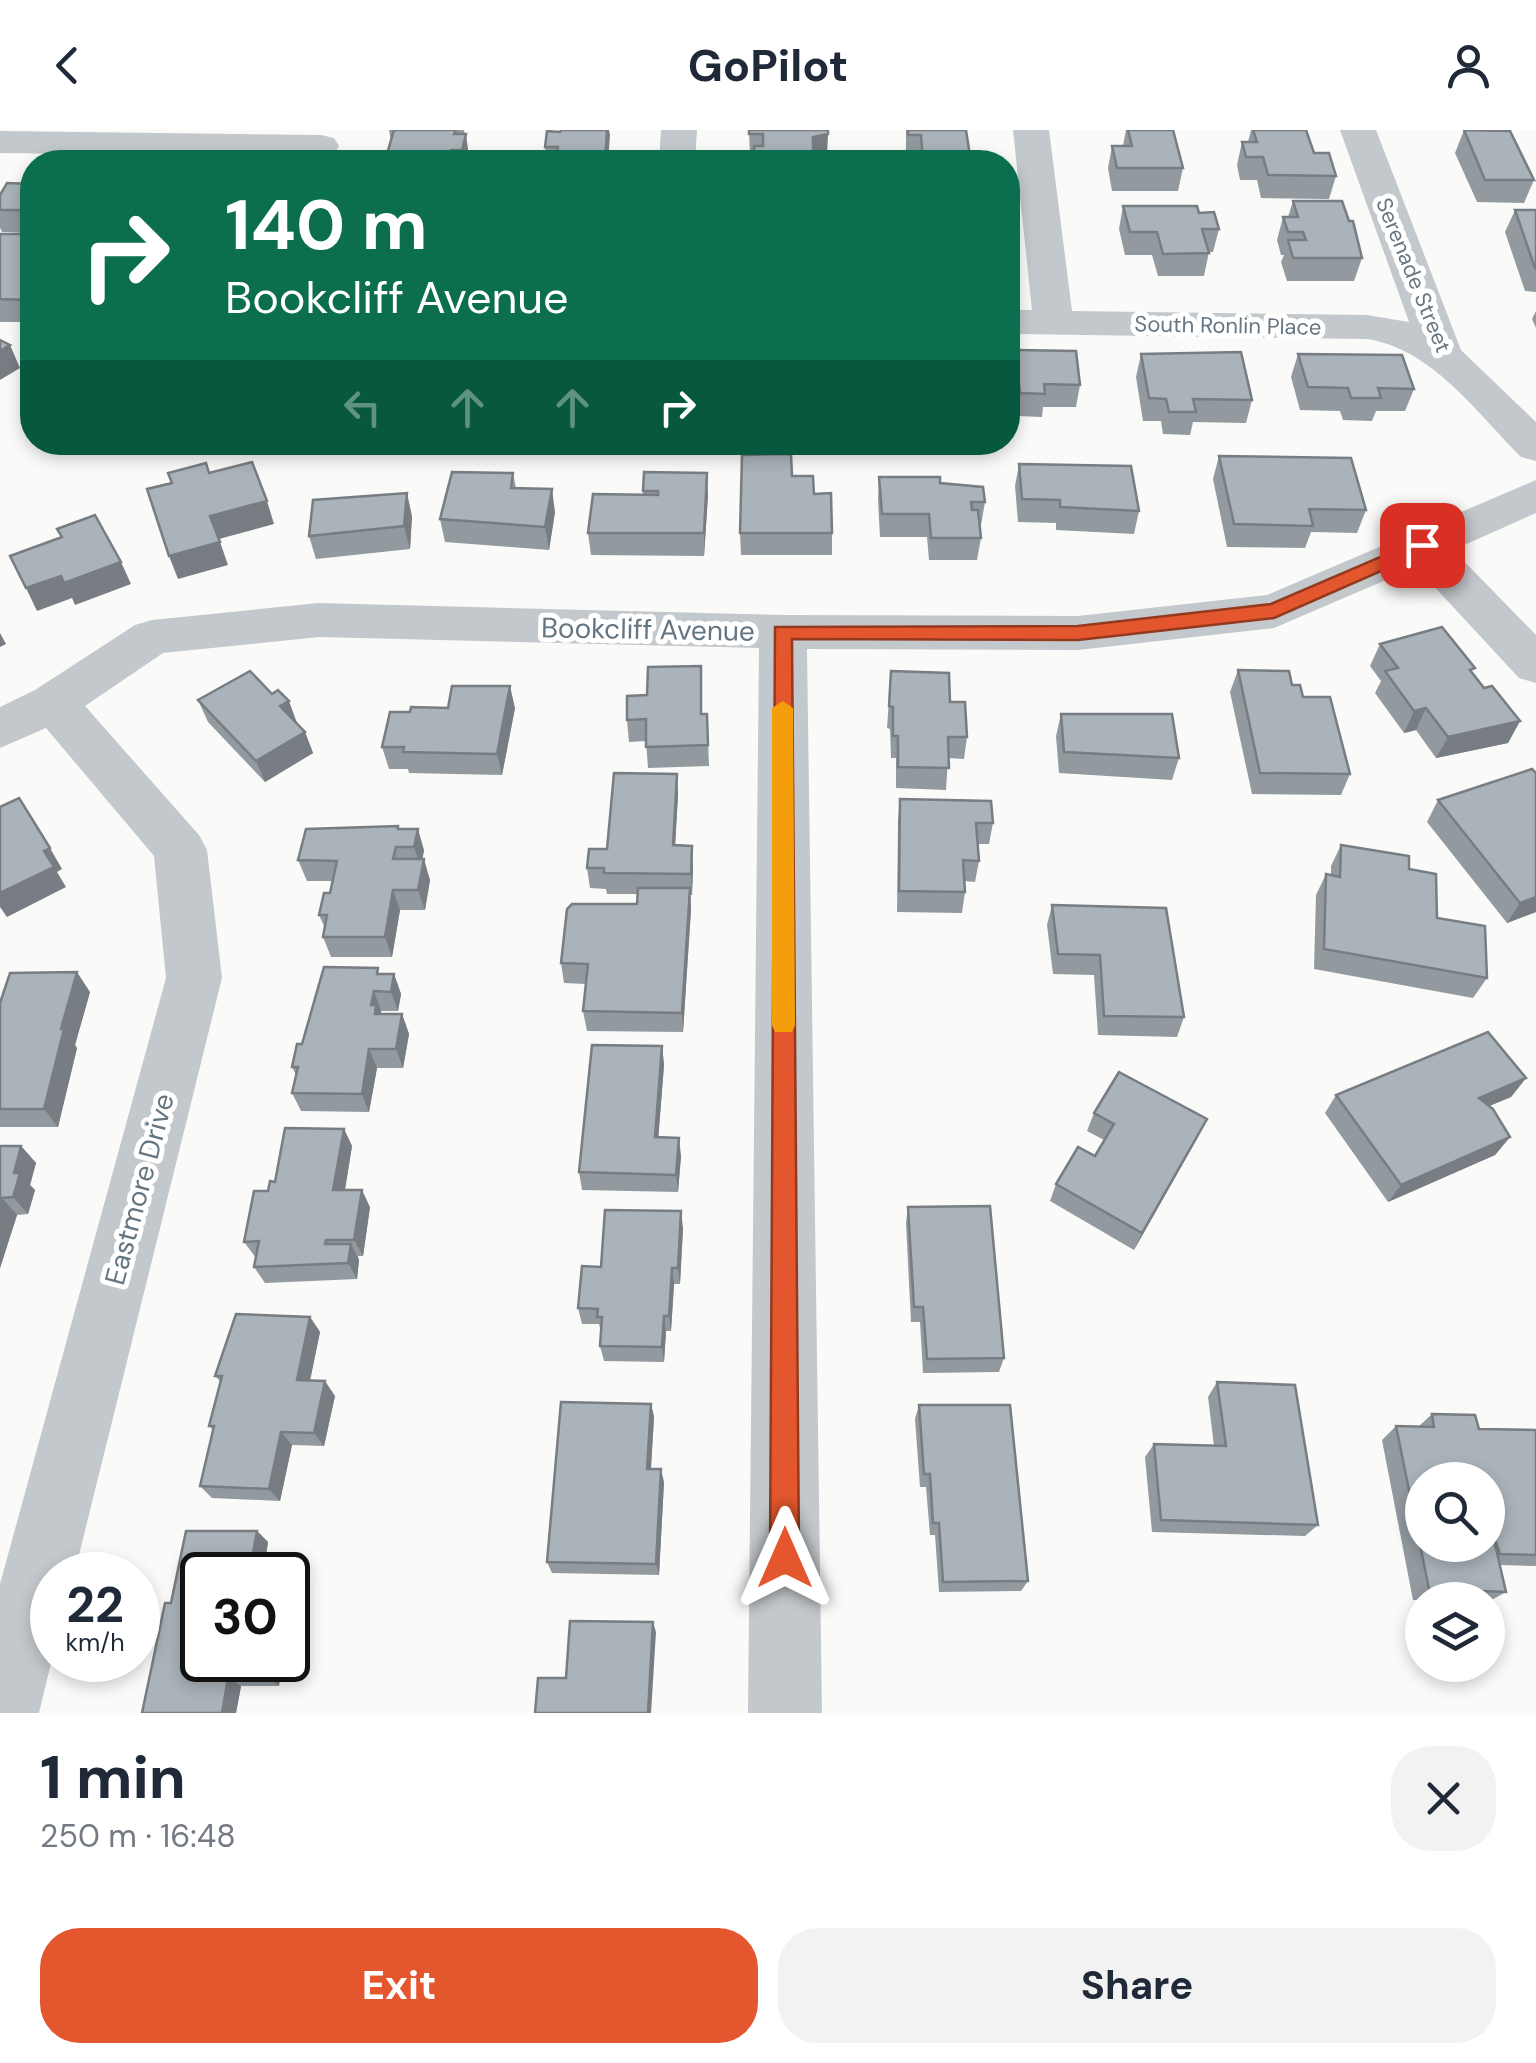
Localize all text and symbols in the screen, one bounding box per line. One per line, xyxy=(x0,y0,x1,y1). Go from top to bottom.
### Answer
text: GoPilot xyxy=(688,36,848,95)
icon: back xyxy=(40,38,95,93)
icon: person xyxy=(1441,38,1496,93)
text: 140 m xyxy=(225,180,428,271)
icon: right xyxy=(60,190,190,320)
street label: Serenade Street xyxy=(1369,193,1458,357)
text: Bookcliff Avenue xyxy=(225,268,569,327)
street label: South Ronlin Place xyxy=(1134,309,1322,342)
icon: left xyxy=(335,380,390,435)
icon: ahead xyxy=(440,380,495,435)
icon: ahead xyxy=(545,380,600,435)
icon: right xyxy=(650,380,705,435)
pin xyxy=(1380,503,1465,588)
icon: arrive xyxy=(1395,518,1450,573)
street label: Bookcliff Avenue xyxy=(541,609,755,650)
street label: Eastmore Drive xyxy=(96,1089,183,1289)
map controls xyxy=(1405,1462,1505,1682)
button: search xyxy=(1405,1462,1505,1562)
position arrow xyxy=(733,1506,837,1610)
speed limit sign: 30 xyxy=(180,1552,310,1682)
text: 22 xyxy=(66,1572,124,1638)
button: layers xyxy=(1405,1582,1505,1682)
text: km/h xyxy=(65,1626,125,1659)
text: 1 min xyxy=(40,1738,186,1817)
button: close xyxy=(1391,1746,1496,1851)
text: 250 m · 16:48 xyxy=(40,1815,236,1857)
button: Exit xyxy=(40,1928,758,2043)
button: Share xyxy=(778,1928,1496,2043)

